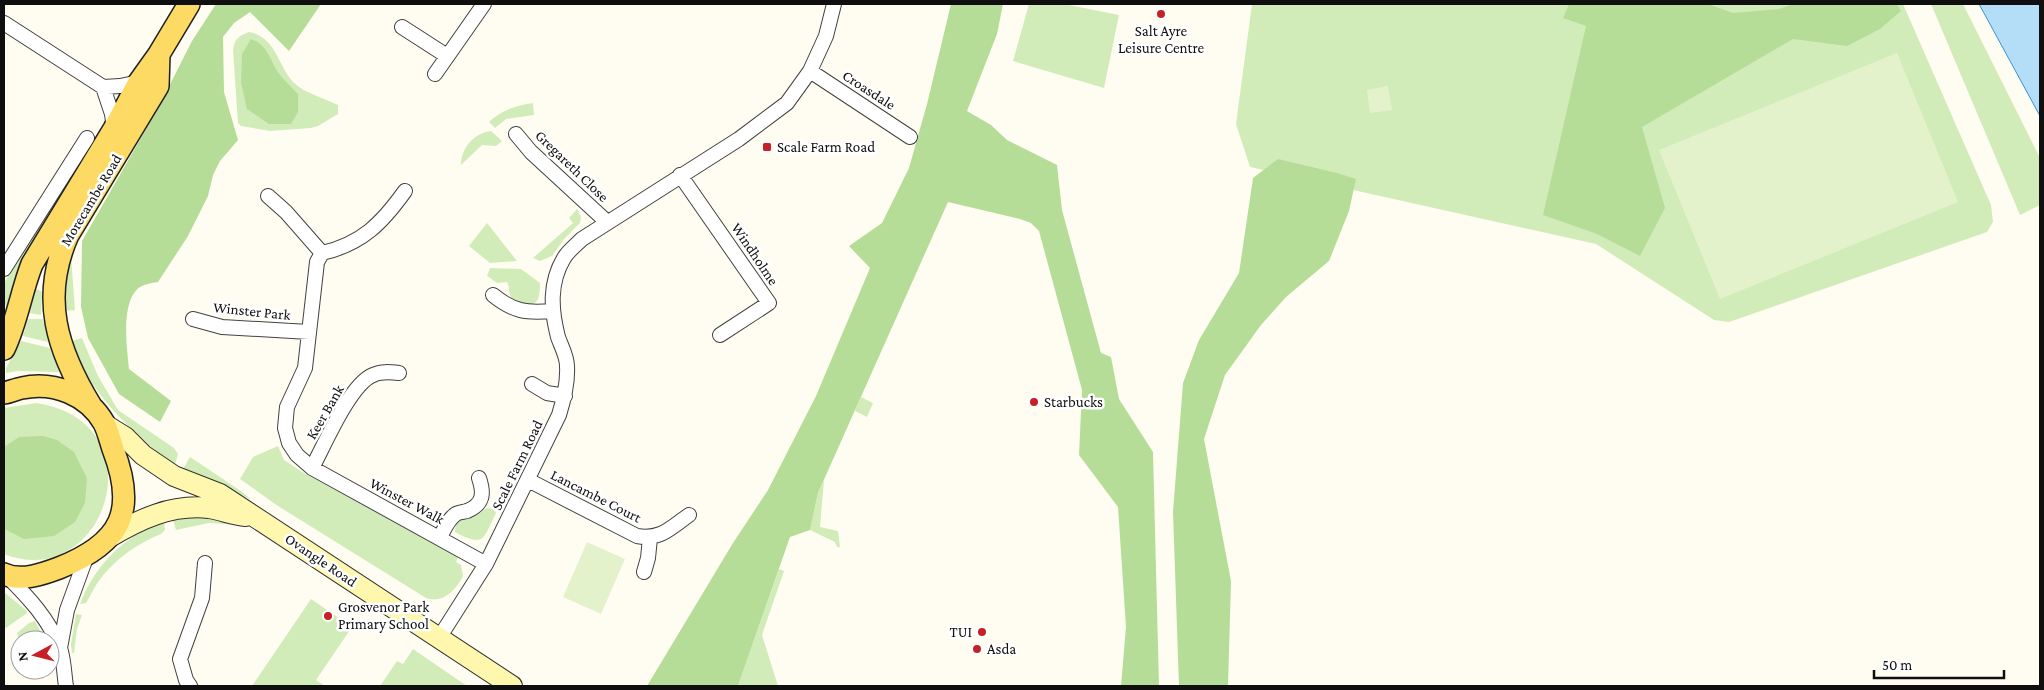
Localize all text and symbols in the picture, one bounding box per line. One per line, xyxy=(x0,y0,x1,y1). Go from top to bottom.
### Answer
marker: Salt Ayre Leisure Centre xyxy=(1155,8,1167,20)
place label: Salt Ayre Leisure Centre xyxy=(1118,23,1205,56)
street label: Croasdale xyxy=(840,67,899,113)
street label: Gregareth Close xyxy=(531,127,612,206)
place label: Scale Farm Road xyxy=(777,139,875,155)
marker: Scale Farm Road xyxy=(761,141,773,153)
street label: Morecambe Road xyxy=(57,151,125,249)
street label: Windholme xyxy=(728,220,782,288)
street label: Winster Park xyxy=(213,299,292,323)
street label: Keer Bank xyxy=(303,381,347,442)
place label: Starbucks xyxy=(1044,394,1103,410)
marker: Starbucks xyxy=(1028,396,1040,408)
street label: Scale Farm Road xyxy=(488,417,546,513)
street label: Lancambe Court xyxy=(548,466,645,526)
street label: Winster Walk xyxy=(367,475,448,528)
street label: Ovangle Road xyxy=(282,530,360,591)
place label: Grosvenor Park Primary School xyxy=(338,599,430,633)
marker: Grosvenor Park Primary School xyxy=(322,610,334,622)
place label: TUI xyxy=(950,624,972,640)
marker: TUI xyxy=(976,626,988,638)
north arrow xyxy=(10,630,60,680)
place label: Asda xyxy=(987,641,1016,657)
marker: Asda xyxy=(971,643,983,655)
scale bar xyxy=(1874,648,2004,680)
text: N xyxy=(14,650,31,662)
text: 50 m xyxy=(1882,657,1912,673)

